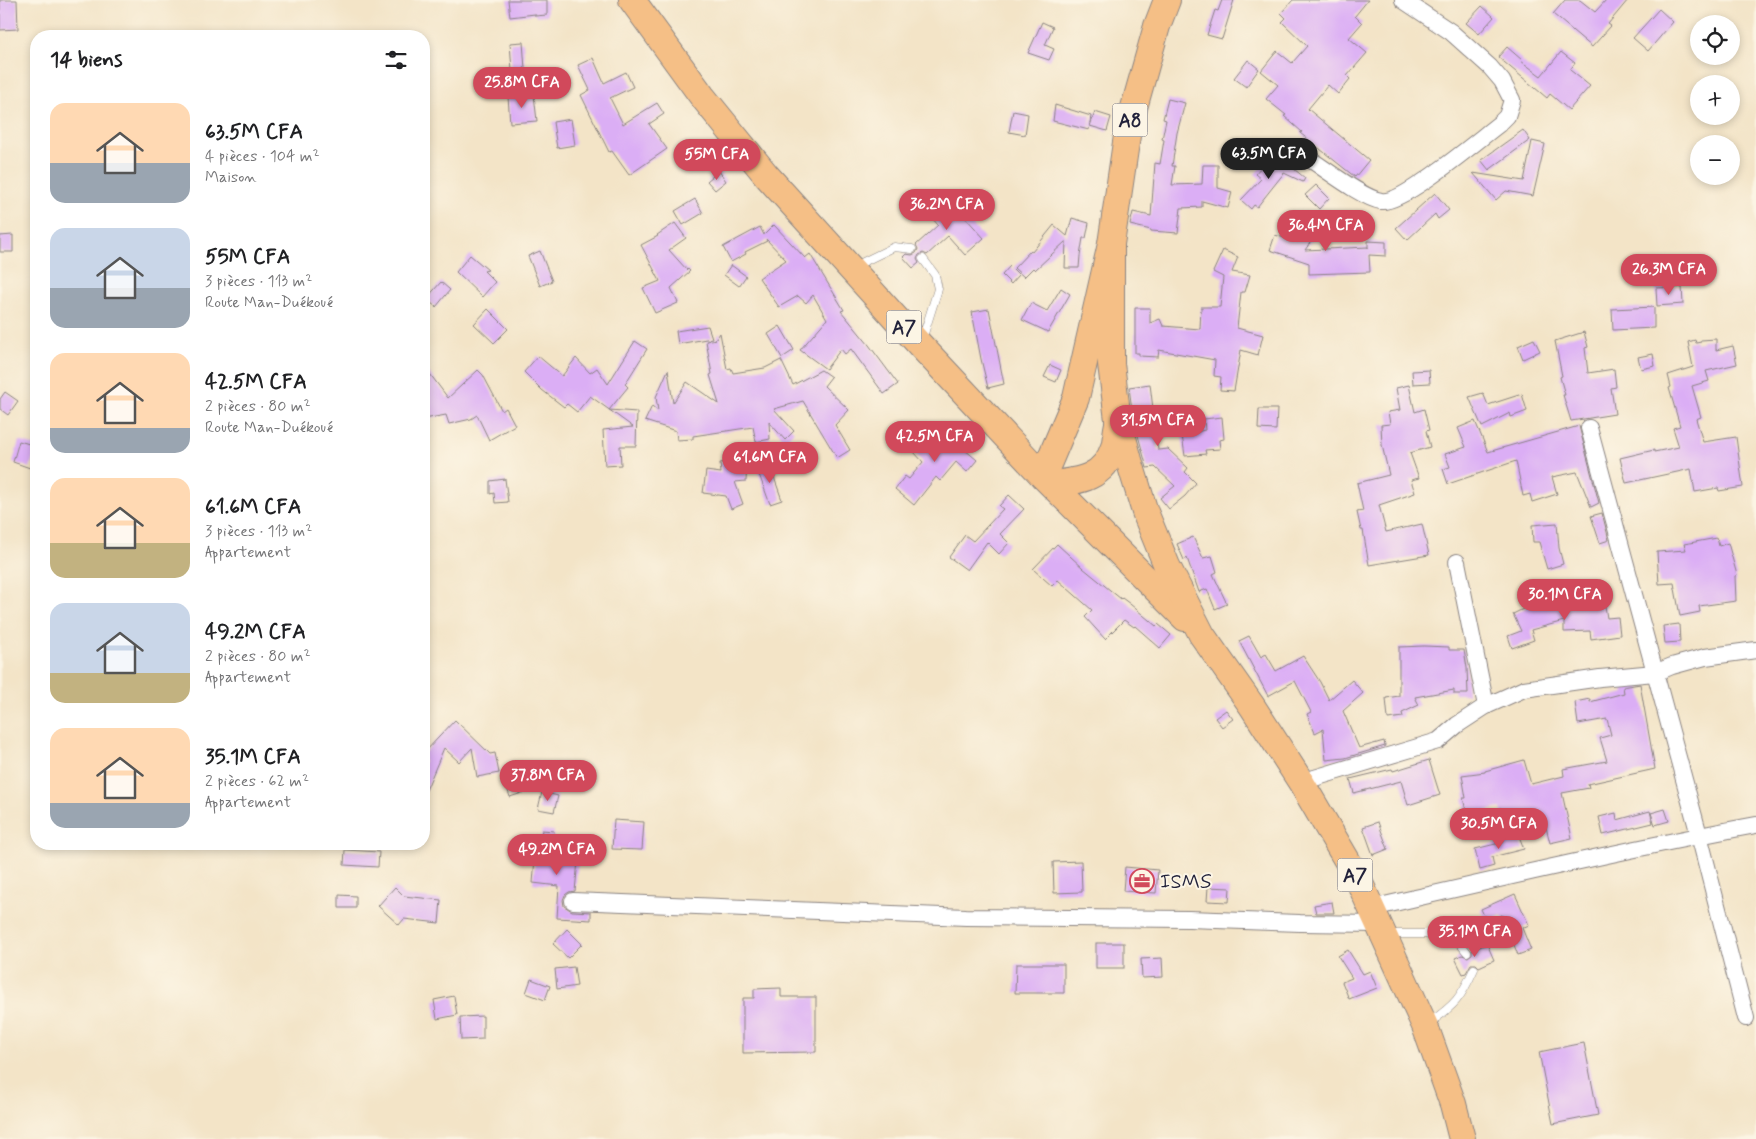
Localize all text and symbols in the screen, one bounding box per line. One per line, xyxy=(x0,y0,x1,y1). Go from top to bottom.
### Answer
map controls xyxy=(1690,15,1740,185)
button: locate xyxy=(1690,15,1740,65)
text: 14 biens xyxy=(50,46,122,74)
icon: filters xyxy=(382,46,410,74)
pin: 25.8M CFA xyxy=(465,66,579,109)
text: 25.8M CFA xyxy=(484,72,560,93)
button: + xyxy=(1690,75,1740,125)
road number: A8 xyxy=(1112,104,1148,136)
text: 63.5M CFA xyxy=(205,118,303,146)
icon: home xyxy=(90,123,150,183)
button: − xyxy=(1690,135,1740,185)
pin: 55M CFA xyxy=(671,138,763,181)
pin: 63.5M CFA xyxy=(1212,138,1326,180)
text: 63.5M CFA xyxy=(1232,143,1306,164)
text: 55M CFA xyxy=(684,144,750,165)
text: 4 pièces · 104 m² xyxy=(205,146,320,167)
text: Maison xyxy=(205,167,257,188)
pin: 36.2M CFA xyxy=(890,188,1004,231)
text: 36.2M CFA xyxy=(910,194,984,215)
pin: 36.4M CFA xyxy=(1269,210,1383,252)
text: 36.4M CFA xyxy=(1288,215,1364,236)
text: 55M CFA xyxy=(205,243,290,271)
icon: home xyxy=(90,248,150,308)
pin: 26.3M CFA xyxy=(1612,254,1726,296)
text: 26.3M CFA xyxy=(1632,259,1706,280)
text: 3 pièces · 113 m² xyxy=(205,271,312,292)
text: Route Man-Duékoué xyxy=(205,292,333,313)
road number: A7 xyxy=(886,311,922,344)
text: 42.5M CFA xyxy=(205,368,307,396)
icon: home xyxy=(90,373,150,433)
text: 2 pièces · 80 m² xyxy=(205,396,311,417)
pin: 31.5M CFA xyxy=(1101,404,1215,447)
text: 31.5M CFA xyxy=(1121,410,1195,431)
text: Route Man-Duékoué xyxy=(205,417,333,438)
pin: 42.5M CFA xyxy=(878,420,992,463)
text: 42.5M CFA xyxy=(896,426,974,447)
pin: 61.6M CFA xyxy=(713,442,827,484)
text: 61.6M CFA xyxy=(733,447,807,468)
text: 61.6M CFA xyxy=(205,493,302,521)
icon: home xyxy=(90,498,150,558)
text: 3 pièces · 113 m² xyxy=(205,521,312,542)
text: Appartement xyxy=(205,542,291,563)
pin: 30.1M CFA xyxy=(1508,578,1622,621)
text: 30.1M CFA xyxy=(1528,584,1602,605)
text: 49.2M CFA xyxy=(205,618,306,646)
icon: home xyxy=(90,623,150,683)
text: 2 pièces · 80 m² xyxy=(205,646,311,667)
text: Appartement xyxy=(205,667,291,688)
text: 35.1M CFA xyxy=(205,743,301,771)
icon: home xyxy=(90,748,150,808)
pin: 37.8M CFA xyxy=(491,760,605,802)
text: 37.8M CFA xyxy=(511,765,585,786)
text: 2 pièces · 62 m² xyxy=(205,771,309,792)
text: Appartement xyxy=(205,792,291,813)
pin: 30.5M CFA xyxy=(1442,808,1556,850)
text: 30.5M CFA xyxy=(1461,813,1537,834)
pin: 49.2M CFA xyxy=(500,834,614,876)
text: 49.2M CFA xyxy=(519,839,596,860)
road number: A7 xyxy=(1338,858,1372,892)
office icon: ISMS xyxy=(1129,868,1155,894)
place label: ISMS xyxy=(1160,869,1211,896)
pin: 35.1M CFA xyxy=(1418,916,1532,958)
text: 35.1M CFA xyxy=(1438,921,1512,942)

